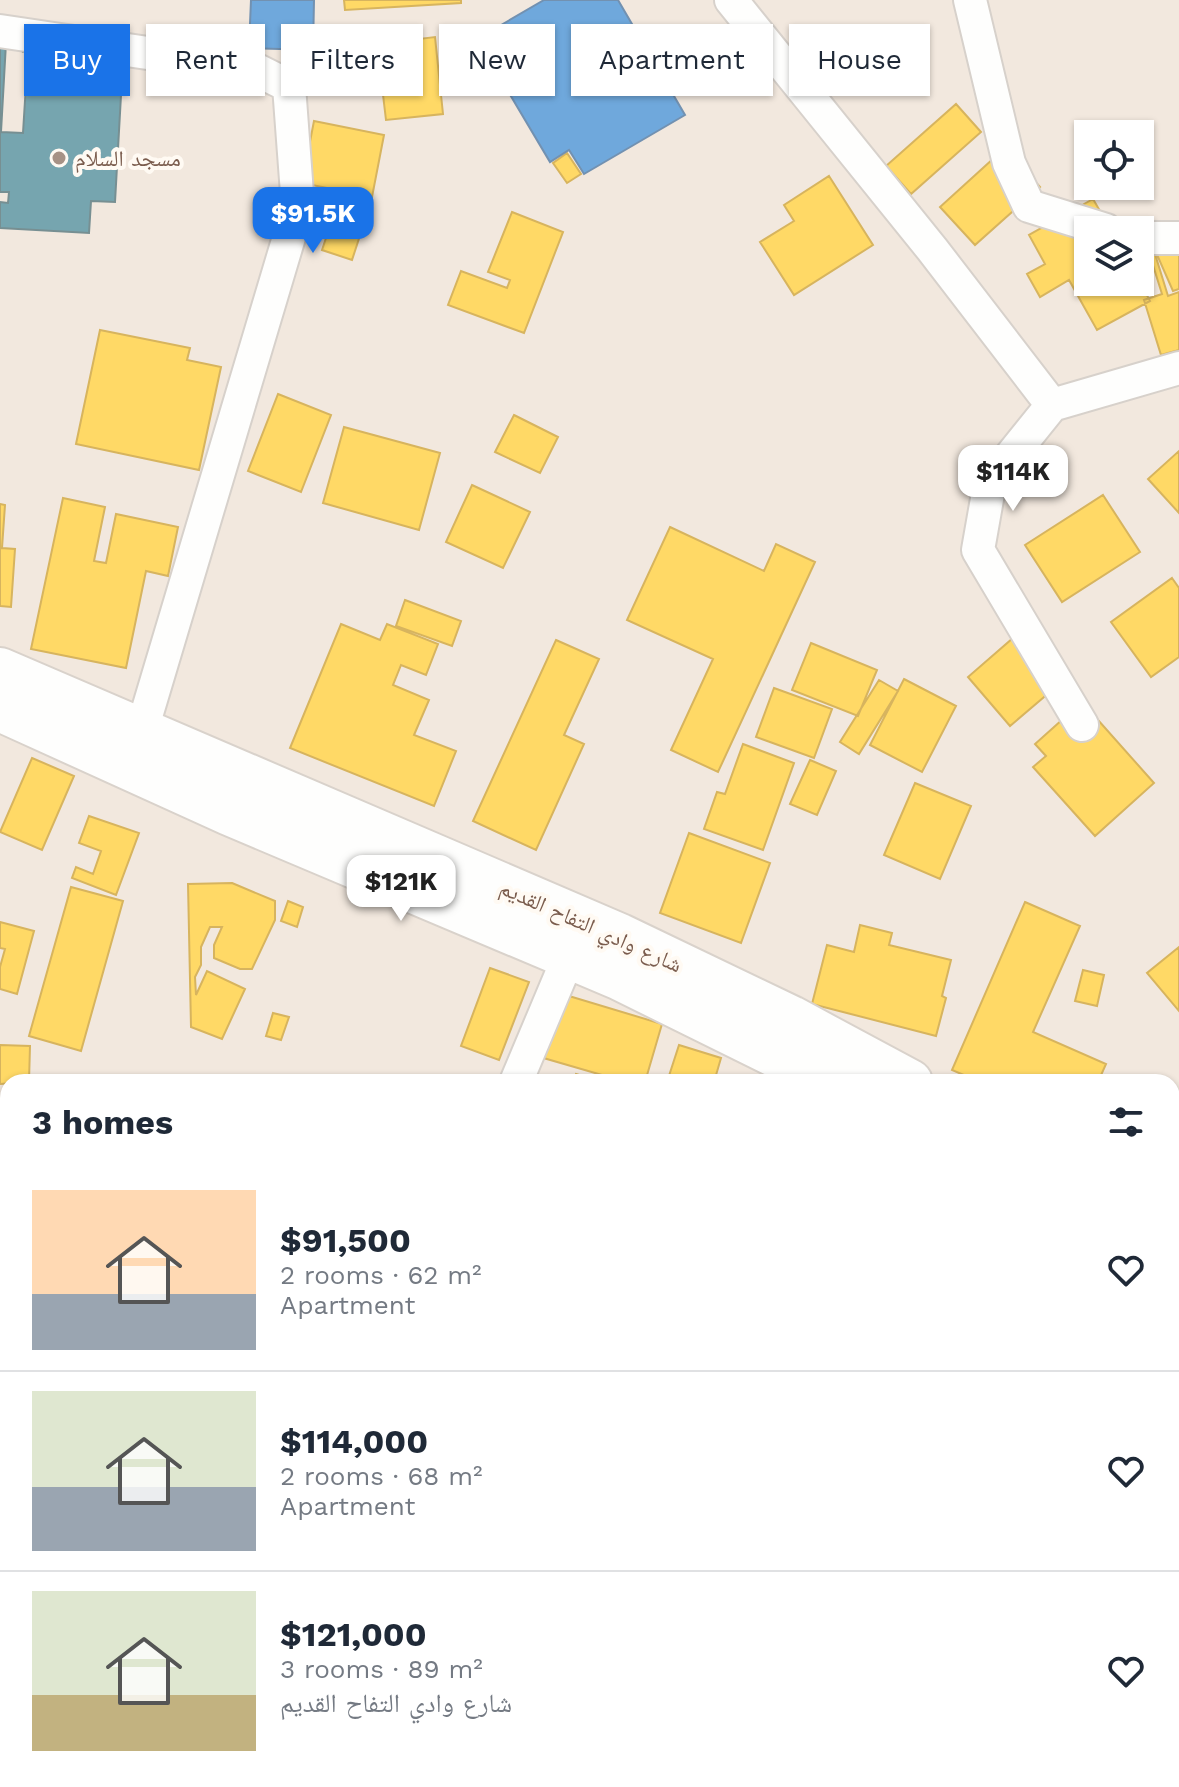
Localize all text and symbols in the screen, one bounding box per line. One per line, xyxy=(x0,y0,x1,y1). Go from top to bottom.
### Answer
chip: Buy xyxy=(24,24,130,96)
chip: Rent xyxy=(146,24,265,96)
chip: Filters xyxy=(281,24,423,96)
chip: New xyxy=(439,24,555,96)
chip: Apartment xyxy=(571,24,773,96)
chip: House xyxy=(789,24,930,96)
map controls xyxy=(1074,120,1154,296)
button: locate xyxy=(1074,120,1154,200)
place label: مسجد السلام xyxy=(75,146,181,173)
marker: مسجد السلام xyxy=(50,149,68,167)
pin: $91.5K xyxy=(248,187,378,255)
text: $91.5K xyxy=(271,198,355,228)
button: layers xyxy=(1074,216,1154,296)
pin: $114K xyxy=(957,445,1069,513)
text: $114K xyxy=(976,456,1050,486)
pin: $121K xyxy=(345,855,457,923)
text: $121K xyxy=(365,866,437,896)
street label: شارع وادي التفاح القديم xyxy=(494,875,686,982)
icon: filters xyxy=(1104,1100,1148,1144)
text: 3 homes xyxy=(32,1102,173,1142)
text: $91,500 xyxy=(280,1220,411,1260)
icon: home xyxy=(96,1222,192,1318)
icon: heart xyxy=(1104,1248,1148,1292)
text: 2 rooms · 62 m² xyxy=(280,1260,482,1290)
text: Apartment xyxy=(280,1290,416,1320)
text: $114,000 xyxy=(280,1421,428,1461)
icon: home xyxy=(96,1423,192,1519)
icon: heart xyxy=(1104,1449,1148,1493)
text: 2 rooms · 68 m² xyxy=(280,1461,482,1491)
text: Apartment xyxy=(280,1491,416,1521)
text: $121,000 xyxy=(280,1614,427,1654)
icon: home xyxy=(96,1623,192,1719)
icon: heart xyxy=(1104,1649,1148,1693)
text: 3 rooms · 89 m² xyxy=(280,1654,483,1684)
text: شارع وادي التفاح القديم xyxy=(280,1688,512,1718)

